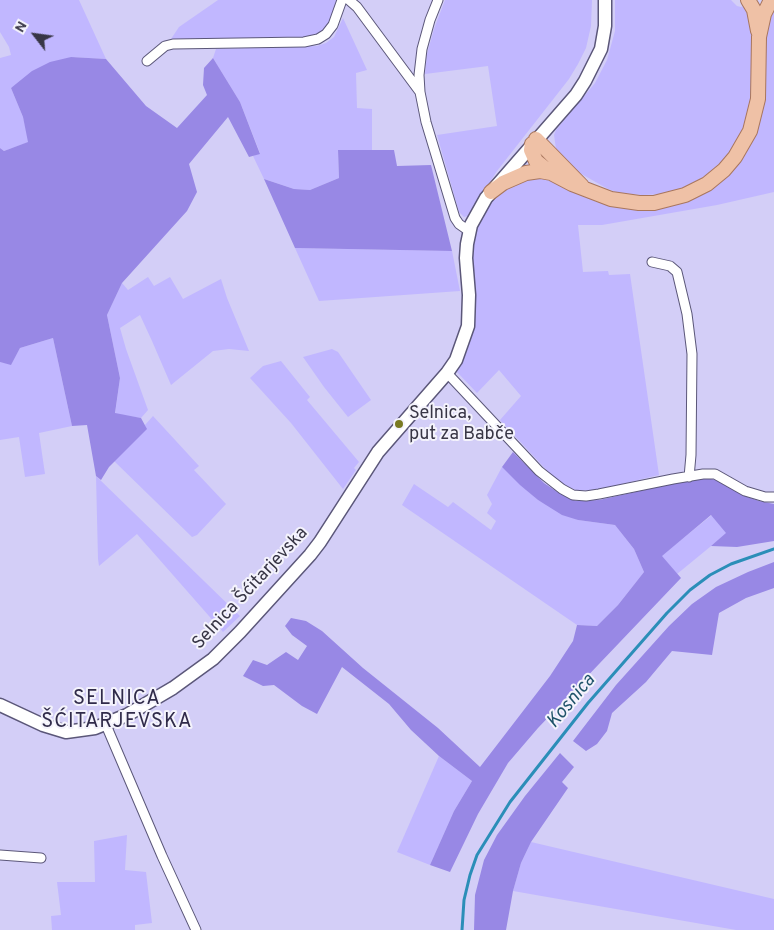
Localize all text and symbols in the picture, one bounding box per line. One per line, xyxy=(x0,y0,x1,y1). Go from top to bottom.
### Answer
north arrow xyxy=(10,10,60,60)
text: N xyxy=(12,19,31,36)
place label: Selnica, put za Babče xyxy=(409,403,514,446)
marker: Selnica, put za Babče xyxy=(393,418,405,430)
street label: Selnica Šćitarjevska xyxy=(189,523,313,655)
water label: Kosnica xyxy=(543,670,601,734)
district label: SELNICA ŠĆITARJEVSKA xyxy=(40,688,194,735)

